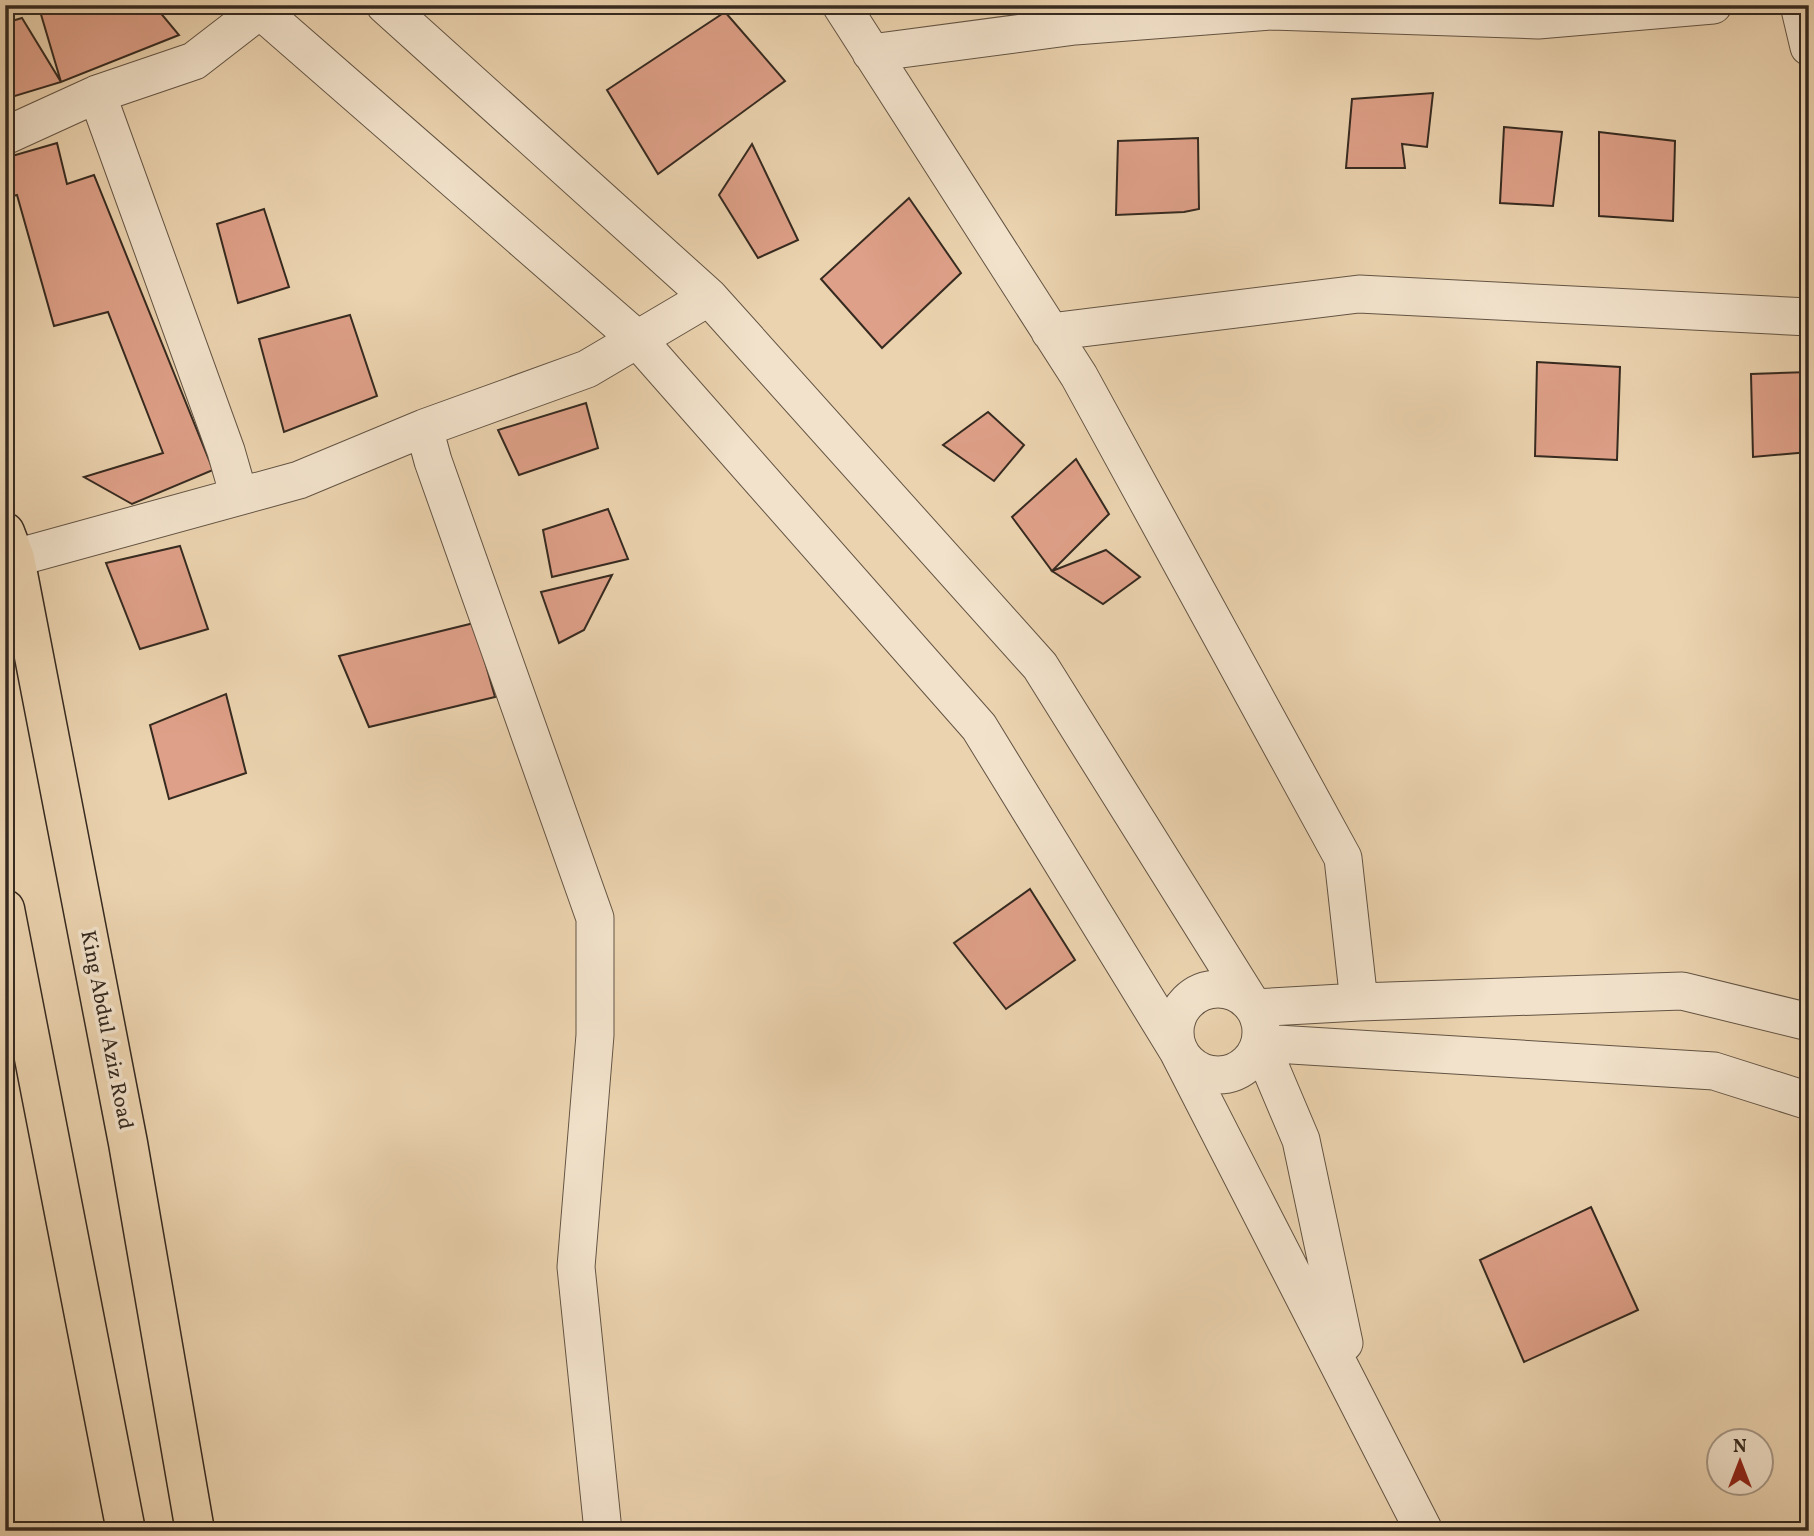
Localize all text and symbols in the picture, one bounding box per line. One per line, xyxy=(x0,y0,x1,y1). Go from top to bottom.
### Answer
street label: King Abdul Aziz Road xyxy=(72,928,140,1132)
north arrow xyxy=(1706,1428,1776,1498)
text: N xyxy=(1733,1434,1747,1460)

